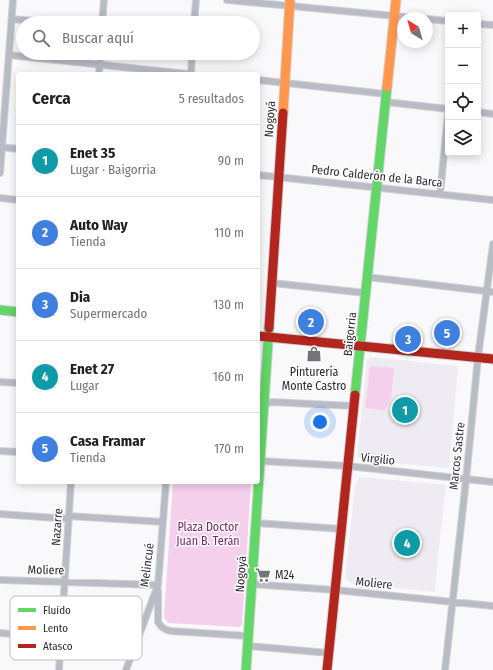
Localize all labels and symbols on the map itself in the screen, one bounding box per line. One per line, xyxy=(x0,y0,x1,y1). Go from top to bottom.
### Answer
north arrow xyxy=(397,12,433,48)
street label: Nogoyá xyxy=(262,100,278,138)
street label: Pedro Calderón de la Barca xyxy=(311,162,443,190)
pin: 2 xyxy=(298,307,324,337)
street label: Baigorria xyxy=(341,311,359,357)
pin: 5 xyxy=(434,318,460,348)
pin: 3 xyxy=(395,324,421,354)
shop icon: Pinturería Monte Castro xyxy=(305,345,323,363)
place label: Pinturería Monte Castro xyxy=(282,365,346,393)
pin: 1 xyxy=(392,395,418,425)
your location xyxy=(310,412,330,432)
street label: Marcos Sastre xyxy=(446,421,468,491)
street label: Virgilio xyxy=(360,450,396,468)
street label: Nazarre xyxy=(49,508,65,546)
park label: Plaza Doctor Juan B. Terán xyxy=(176,520,240,548)
pin: 4 xyxy=(394,528,420,558)
street label: Melincué xyxy=(137,542,157,588)
street label: Nogoyá xyxy=(233,555,249,593)
street label: Moliere xyxy=(28,563,65,577)
supermarket icon: M24 xyxy=(254,566,272,584)
place label: M24 xyxy=(275,568,295,582)
street label: Moliere xyxy=(355,574,393,592)
legend xyxy=(10,596,142,660)
text: Fluido xyxy=(43,604,71,617)
text: Lento xyxy=(43,622,68,635)
text: Atasco xyxy=(43,640,73,653)

